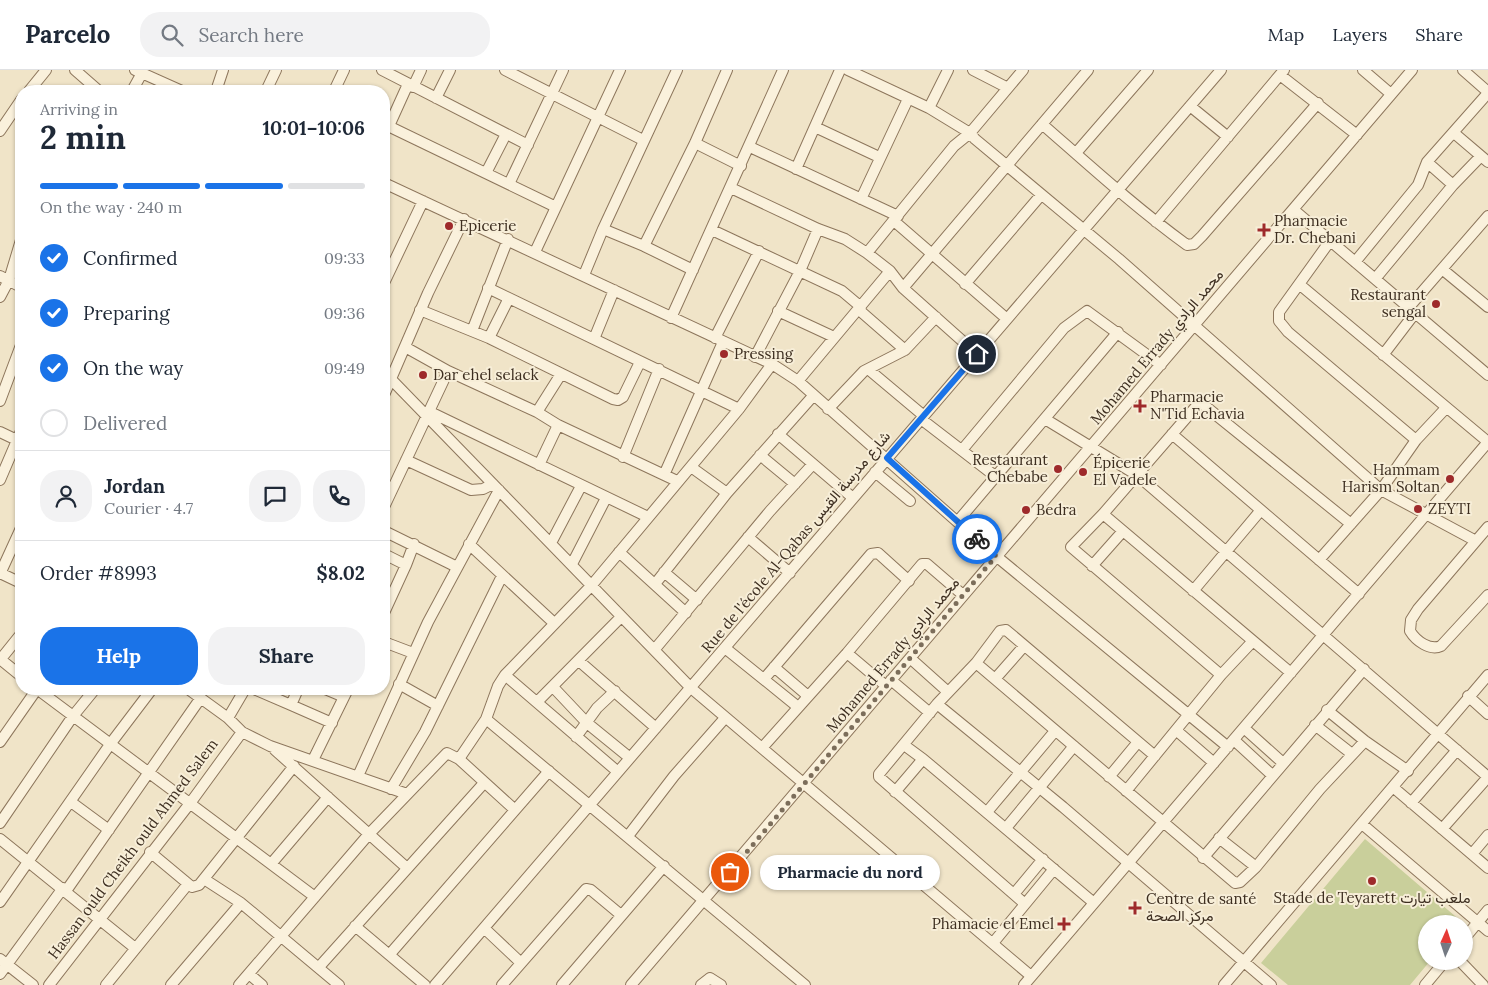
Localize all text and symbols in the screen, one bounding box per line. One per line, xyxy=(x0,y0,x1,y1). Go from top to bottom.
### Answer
search box xyxy=(140,12,490,57)
text: Parcelo xyxy=(25,19,110,50)
icon: search xyxy=(158,21,186,49)
text: Search here xyxy=(198,23,304,47)
text: Map xyxy=(1268,23,1304,46)
text: Layers xyxy=(1332,23,1387,46)
text: Share xyxy=(1415,23,1463,46)
text: Arriving in xyxy=(40,99,118,119)
text: 10:01–10:06 xyxy=(262,116,365,140)
text: 2 min xyxy=(40,117,126,158)
text: On the way · 240 m xyxy=(40,197,182,217)
place label: Pharmacie Dr. Chebani xyxy=(1274,211,1356,247)
place label: Epicerie xyxy=(459,216,516,235)
marker: Epicerie xyxy=(443,220,455,232)
marker: Pharmacie Dr. Chebani xyxy=(1258,224,1270,236)
icon: check xyxy=(40,244,68,272)
text: Confirmed xyxy=(83,246,178,270)
text: 09:33 xyxy=(324,248,365,268)
street label: Mohamed Errady محمد الرادي xyxy=(1086,265,1230,431)
place label: Restaurant sengal xyxy=(1350,285,1426,321)
marker: Restaurant sengal xyxy=(1430,298,1442,310)
icon: check xyxy=(40,299,68,327)
text: Preparing xyxy=(83,301,170,325)
text: 09:36 xyxy=(324,303,365,323)
pin xyxy=(956,333,998,375)
icon: home xyxy=(963,340,991,368)
place label: Pressing xyxy=(734,344,794,363)
marker: Pressing xyxy=(718,348,730,360)
icon: check xyxy=(40,354,68,382)
text: On the way xyxy=(83,356,183,380)
text: 09:49 xyxy=(324,358,365,378)
place label: Dar ehel selack xyxy=(433,365,538,384)
marker: Dar ehel selack xyxy=(417,369,429,381)
place label: Pharmacie N'Tid Echavia xyxy=(1150,387,1245,423)
marker: Pharmacie N'Tid Echavia xyxy=(1134,400,1146,412)
text: Delivered xyxy=(83,411,167,435)
street label: Rue de l'école Al-Qabas شارع مدرسة القبس xyxy=(697,427,896,658)
place label: Restaurant Chebabe xyxy=(972,450,1048,486)
place label: Épicerie El Vadele xyxy=(1093,453,1157,489)
place label: Hammam Harism Soltan xyxy=(1342,460,1440,496)
marker: Restaurant Chebabe xyxy=(1052,463,1064,475)
marker: Épicerie El Vadele xyxy=(1077,466,1089,478)
button: person xyxy=(40,470,92,522)
button: chat xyxy=(249,470,301,522)
button: phone xyxy=(313,470,365,522)
marker: Hammam Harism Soltan xyxy=(1444,473,1456,485)
text: Jordan xyxy=(104,474,165,498)
text: Courier · 4.7 xyxy=(104,498,193,518)
place label: ZEYTI xyxy=(1428,499,1471,518)
place label: Bedra xyxy=(1036,500,1077,519)
marker: ZEYTI xyxy=(1412,503,1424,515)
marker: Bedra xyxy=(1020,504,1032,516)
courier xyxy=(952,514,1002,564)
icon: bike xyxy=(963,525,991,553)
text: Order #8993 xyxy=(40,561,157,585)
text: $8.02 xyxy=(317,561,365,585)
street label: Mohamed Errady محمد الرادي xyxy=(822,573,966,739)
button: Help xyxy=(40,627,198,685)
button: Share xyxy=(208,627,365,685)
street label: Hassan ould Cheikh ould Ahmed Salem xyxy=(44,735,222,963)
pin xyxy=(709,851,751,893)
callout: Pharmacie du nord xyxy=(760,854,940,890)
icon: bag xyxy=(716,858,744,886)
text: Pharmacie du nord xyxy=(777,862,923,882)
marker: Stade de Teyarett ملعب تيارت xyxy=(1366,875,1378,887)
place label: Stade de Teyarett ملعب تيارت xyxy=(1273,888,1471,907)
place label: Centre de santé مركز الصحة xyxy=(1146,889,1257,925)
marker: Centre de santé مركز الصحة xyxy=(1128,901,1142,915)
place label: Phamacie el Emel xyxy=(932,914,1054,933)
north arrow xyxy=(1418,915,1472,970)
map controls xyxy=(1418,915,1473,970)
marker: Phamacie el Emel xyxy=(1058,918,1070,930)

